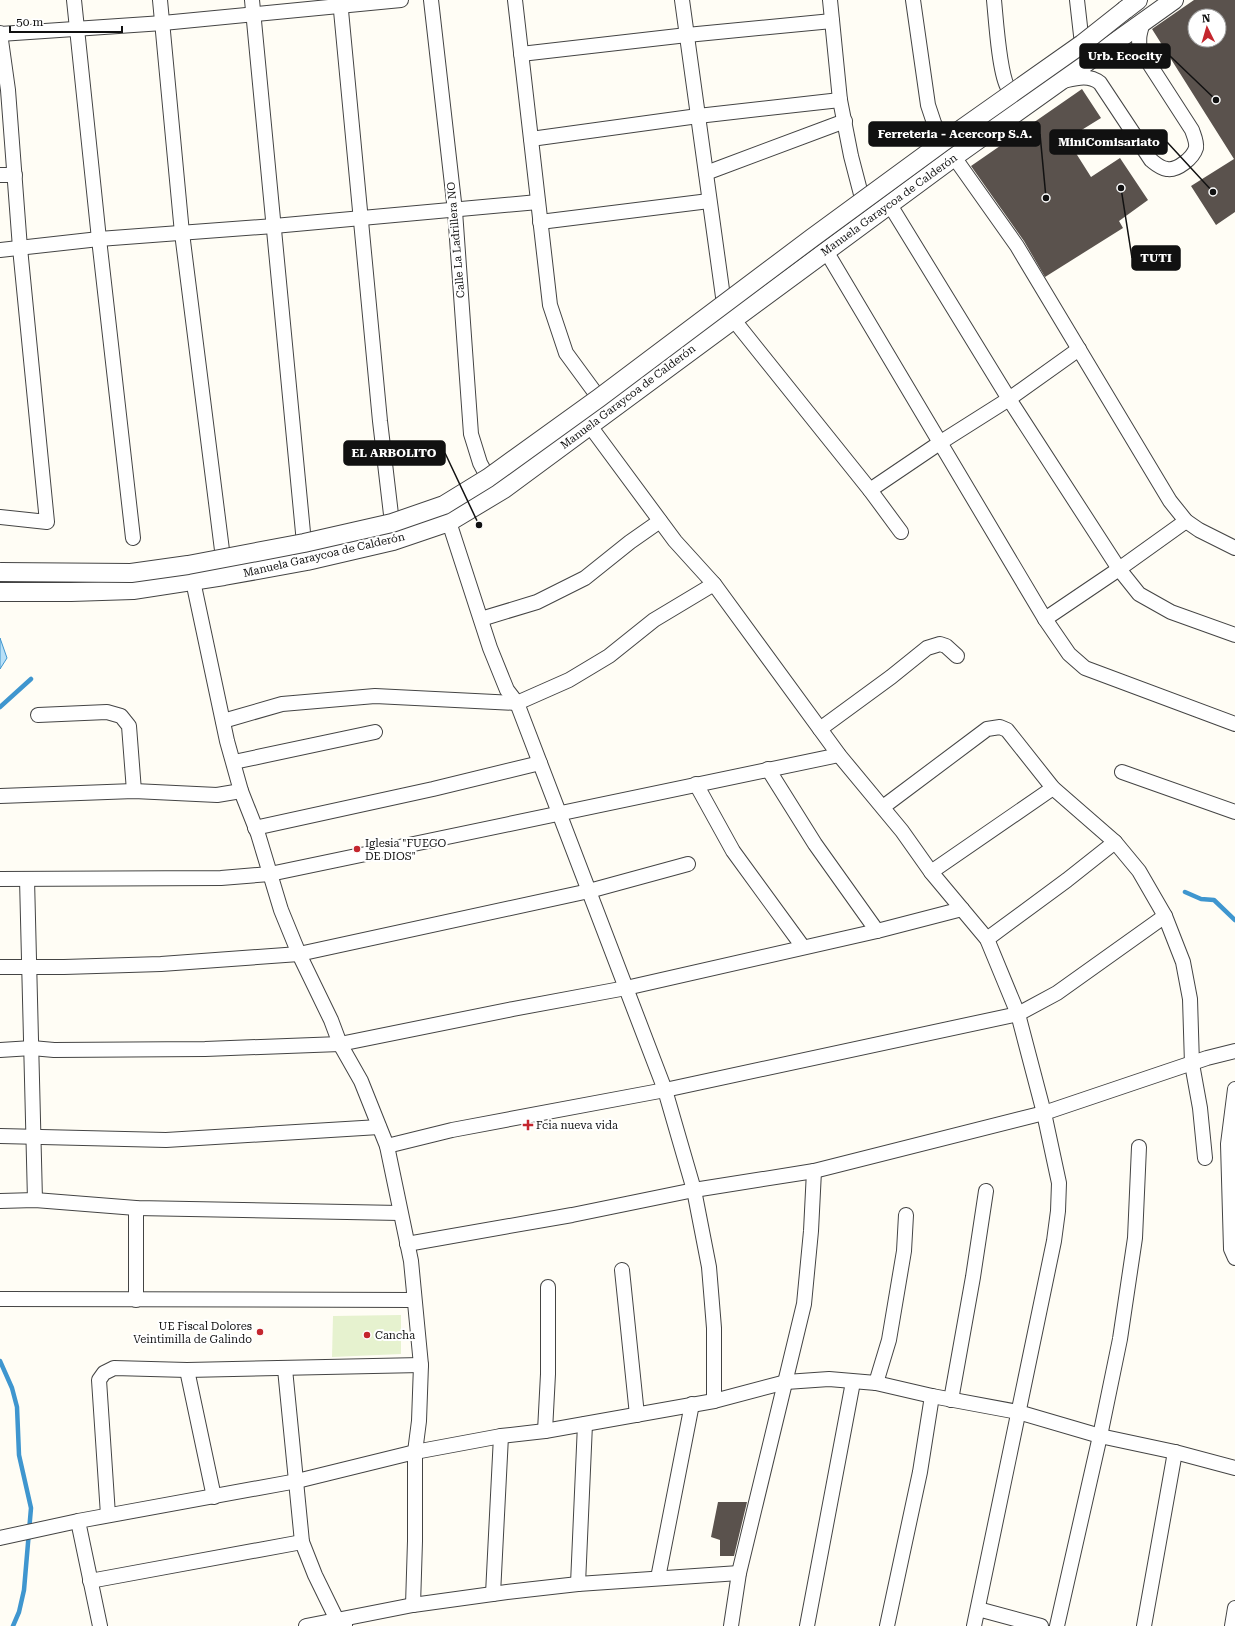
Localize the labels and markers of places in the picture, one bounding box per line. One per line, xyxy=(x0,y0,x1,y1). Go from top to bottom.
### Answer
callout: Urb. Ecocity xyxy=(1080,44,1170,68)
callout: Ferreteria - Acercorp S.A. xyxy=(869,122,1040,146)
callout: MiniComisariato xyxy=(1050,130,1167,154)
callout: TUTI xyxy=(1132,246,1180,270)
callout: EL ARBOLITO xyxy=(344,441,445,465)
place label: Iglesia "FUEGO DE DIOS" xyxy=(365,837,446,863)
marker: Iglesia "FUEGO DE DIOS" xyxy=(352,844,362,854)
place label: Fcia nueva vida xyxy=(536,1119,618,1132)
marker: Fcia nueva vida xyxy=(523,1120,533,1130)
place label: UE Fiscal Dolores Veintimilla de Galindo xyxy=(133,1320,252,1346)
marker: UE Fiscal Dolores Veintimilla de Galindo xyxy=(255,1327,265,1337)
place label: Cancha xyxy=(375,1329,415,1342)
marker: Cancha xyxy=(362,1330,372,1340)

